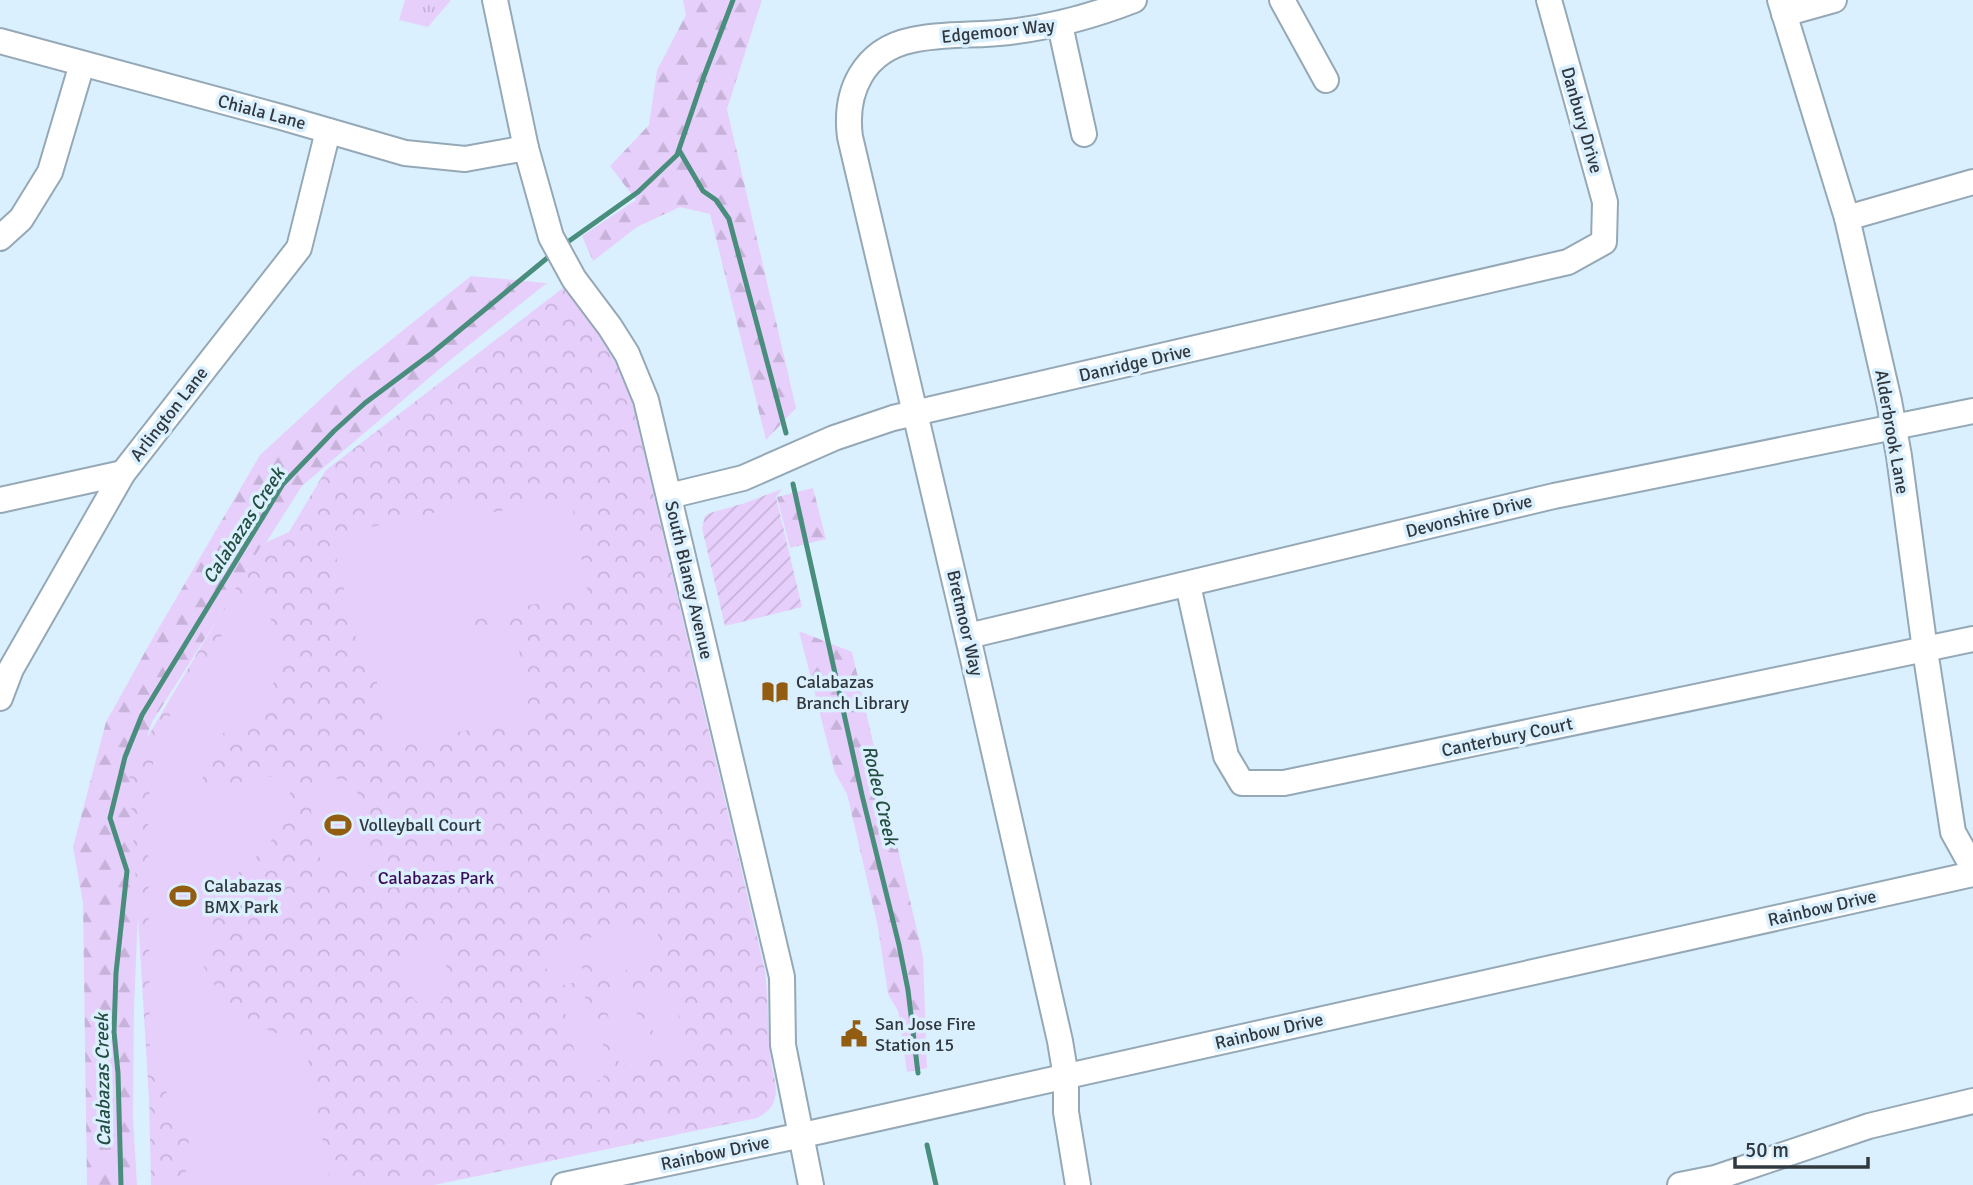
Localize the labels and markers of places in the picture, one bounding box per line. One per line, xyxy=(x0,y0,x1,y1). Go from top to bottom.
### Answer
place label: Calabazas Branch Library xyxy=(796,671,909,714)
library icon: Calabazas Branch Library xyxy=(760,677,790,707)
sports icon: Volleyball Court xyxy=(323,810,353,840)
place label: Volleyball Court xyxy=(359,814,481,836)
place label: Calabazas BMX Park xyxy=(204,875,282,918)
sports icon: Calabazas BMX Park xyxy=(168,881,198,911)
place label: San Jose Fire Station 15 xyxy=(875,1013,976,1056)
public building icon: San Jose Fire Station 15 xyxy=(839,1019,869,1049)

